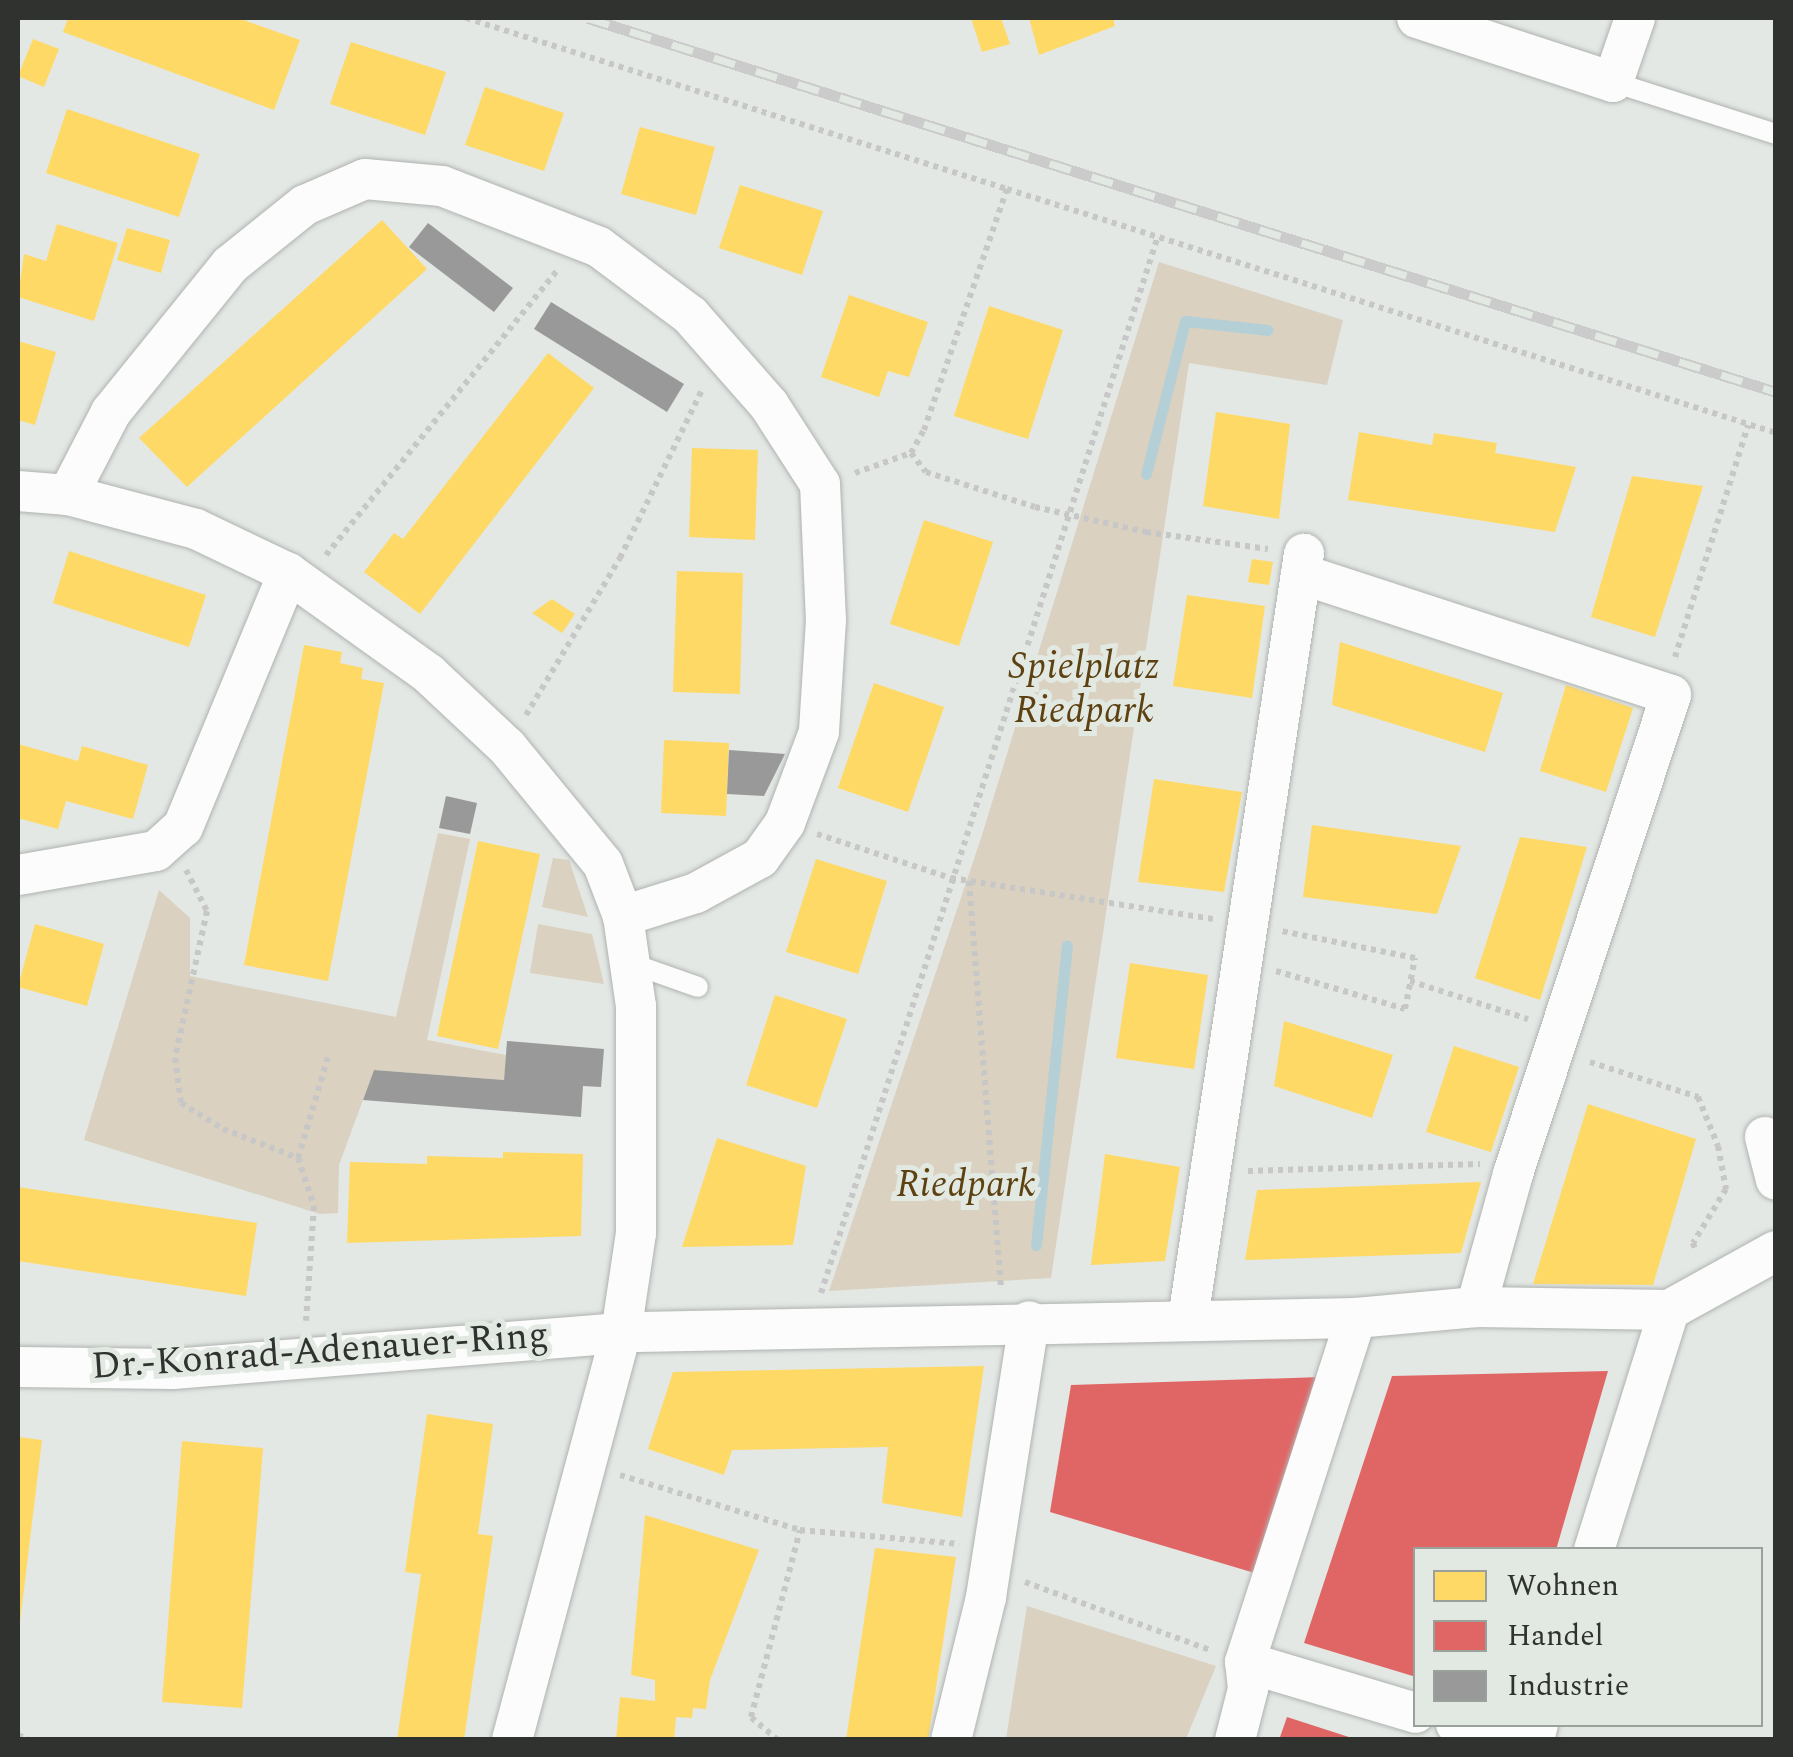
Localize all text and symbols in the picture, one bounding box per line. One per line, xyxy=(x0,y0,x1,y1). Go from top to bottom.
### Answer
park label: Spielplatz Riedpark xyxy=(1008,645,1160,734)
park label: Riedpark xyxy=(896,1163,1036,1209)
street label: Dr.-Konrad-Adenauer-Ring xyxy=(90,1313,550,1391)
legend xyxy=(1413,1547,1763,1727)
text: Wohnen xyxy=(1507,1563,1619,1609)
text: Handel xyxy=(1507,1613,1604,1659)
text: Industrie xyxy=(1507,1663,1629,1709)

